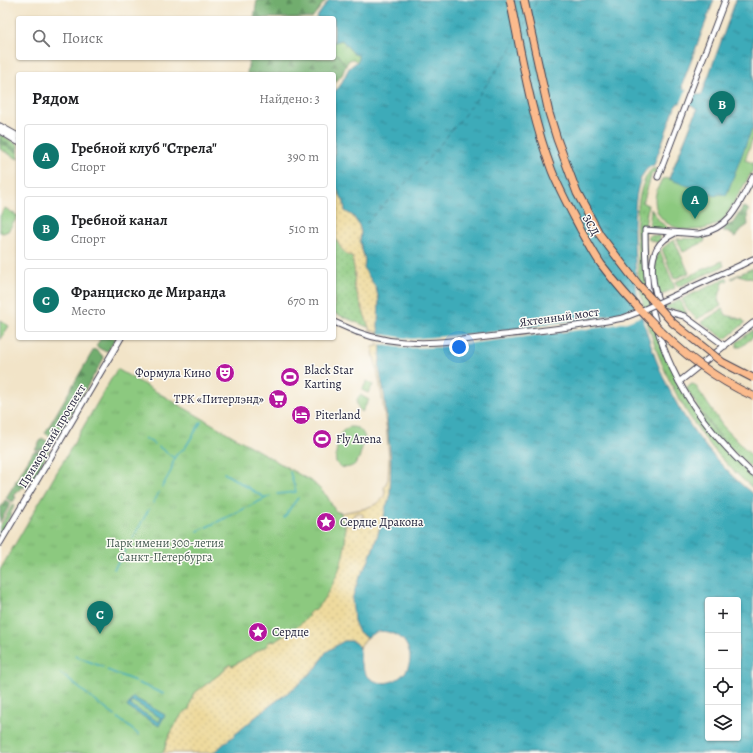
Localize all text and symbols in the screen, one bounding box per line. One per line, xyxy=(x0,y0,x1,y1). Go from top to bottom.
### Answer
search box xyxy=(16,16,336,60)
icon: search xyxy=(30,27,52,49)
text: Поиск xyxy=(62,28,103,48)
text: Рядом xyxy=(32,87,79,110)
text: Найдено: 3 xyxy=(259,90,320,107)
pin: B xyxy=(709,91,735,124)
text: Гребной клуб "Стрела" xyxy=(71,138,217,158)
text: A xyxy=(42,148,50,165)
text: 390 m xyxy=(287,148,319,165)
text: Спорт xyxy=(71,158,105,175)
pin: A xyxy=(682,186,708,219)
text: Гребной канал xyxy=(71,210,168,230)
street label: ЗСД xyxy=(579,212,603,239)
text: B xyxy=(42,220,50,237)
text: 510 m xyxy=(289,220,319,237)
text: Спорт xyxy=(71,230,105,247)
text: Франциско де Миранда xyxy=(71,282,226,302)
text: C xyxy=(42,292,50,309)
text: 670 m xyxy=(287,292,319,309)
text: Место xyxy=(71,302,106,319)
street label: Яхтенный мост xyxy=(518,303,600,330)
your location xyxy=(449,337,469,357)
theatre icon: Формула Кино xyxy=(214,362,236,384)
place label: Black Star Karting xyxy=(304,362,354,392)
place label: Формула Кино xyxy=(135,365,211,381)
sports icon: Black Star Karting xyxy=(279,366,301,388)
street label: Приморский проспект xyxy=(15,381,90,491)
supermarket icon: ТРК «Питерлэнд» xyxy=(267,388,289,410)
place label: ТРК «Питерлэнд» xyxy=(174,391,264,407)
hotel icon: Piterland xyxy=(290,404,312,426)
place label: Piterland xyxy=(315,407,361,423)
sports icon: Fly Arena xyxy=(311,428,333,450)
place label: Fly Arena xyxy=(336,431,382,447)
place icon: Сердце Дракона xyxy=(315,511,337,533)
place label: Сердце Дракона xyxy=(340,514,424,530)
park label: Парк имени 300-летия Санкт-Петербурга xyxy=(106,535,224,565)
map controls xyxy=(705,597,741,741)
button: + xyxy=(705,597,741,633)
pin: C xyxy=(87,601,113,634)
place icon: Сердце xyxy=(247,621,269,643)
place label: Сердце xyxy=(272,624,309,640)
button: − xyxy=(705,633,741,669)
button: locate xyxy=(705,669,741,705)
button: layers xyxy=(705,705,741,741)

